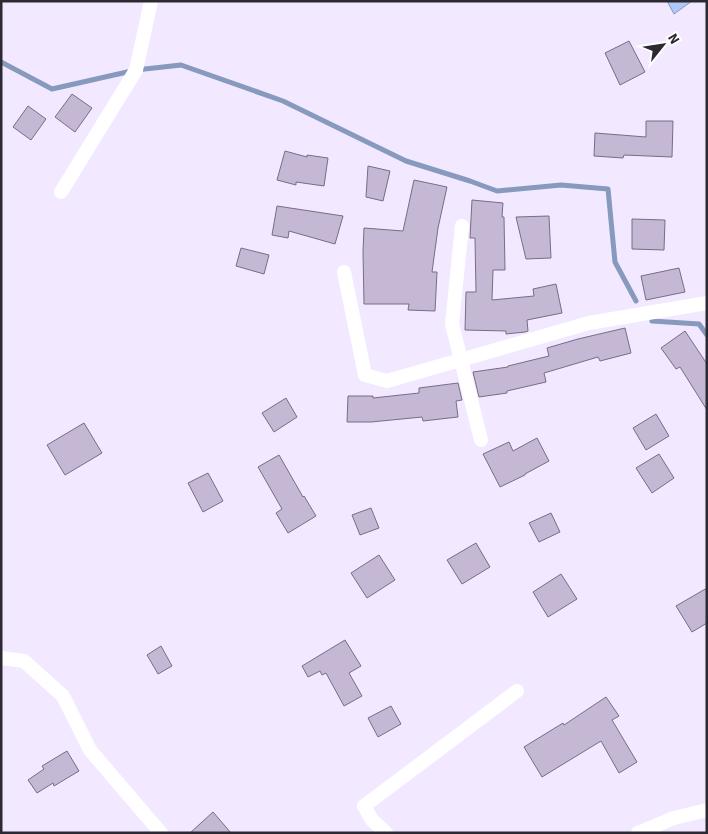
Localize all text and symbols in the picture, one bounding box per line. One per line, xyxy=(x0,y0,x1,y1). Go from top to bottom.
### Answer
north arrow xyxy=(638,20,688,70)
text: N xyxy=(662,30,684,48)

